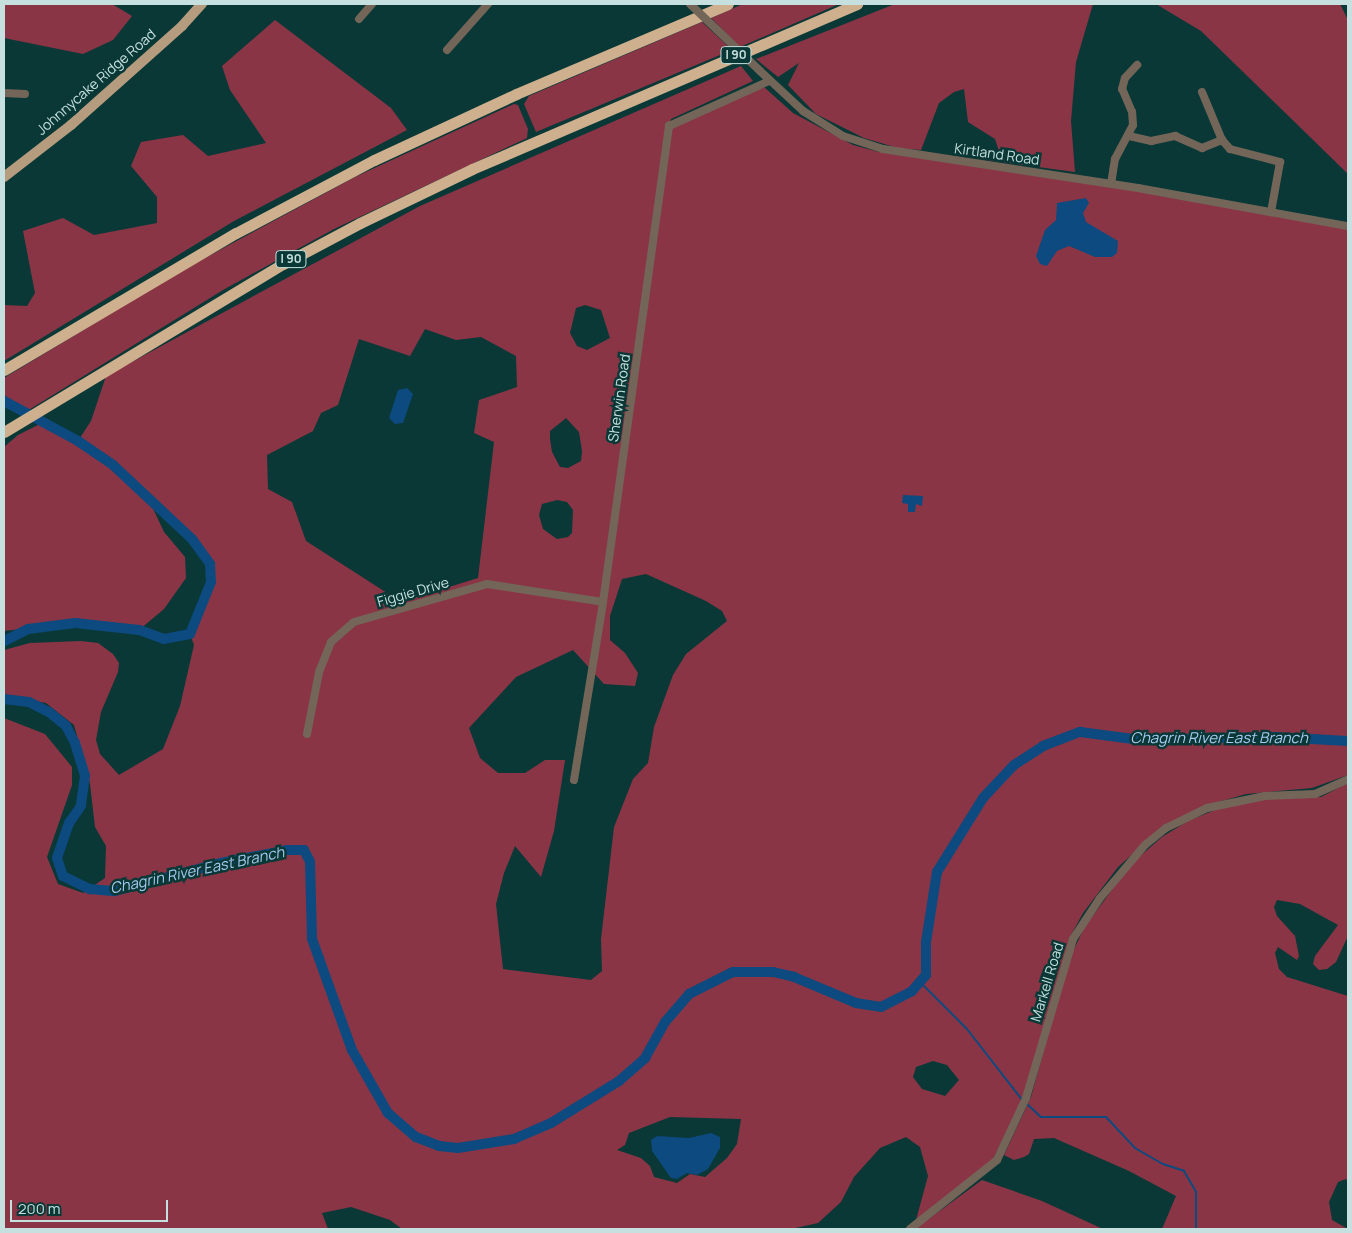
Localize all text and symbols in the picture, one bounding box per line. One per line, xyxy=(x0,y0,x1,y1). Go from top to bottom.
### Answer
street label: Johnnycake Ridge Road xyxy=(33,26,159,138)
road number: I 90 xyxy=(720,46,752,64)
street label: Kirtland Road xyxy=(953,140,1041,168)
road number: I 90 xyxy=(275,250,307,268)
street label: Sherwin Road xyxy=(605,353,633,443)
street label: Figgie Drive xyxy=(375,574,451,610)
water label: Chagrin River East Branch xyxy=(1130,729,1308,747)
water label: Chagrin River East Branch xyxy=(108,843,286,897)
street label: Markell Road xyxy=(1027,940,1067,1024)
scale bar xyxy=(12,1190,170,1222)
text: 200 m xyxy=(18,1198,61,1219)

